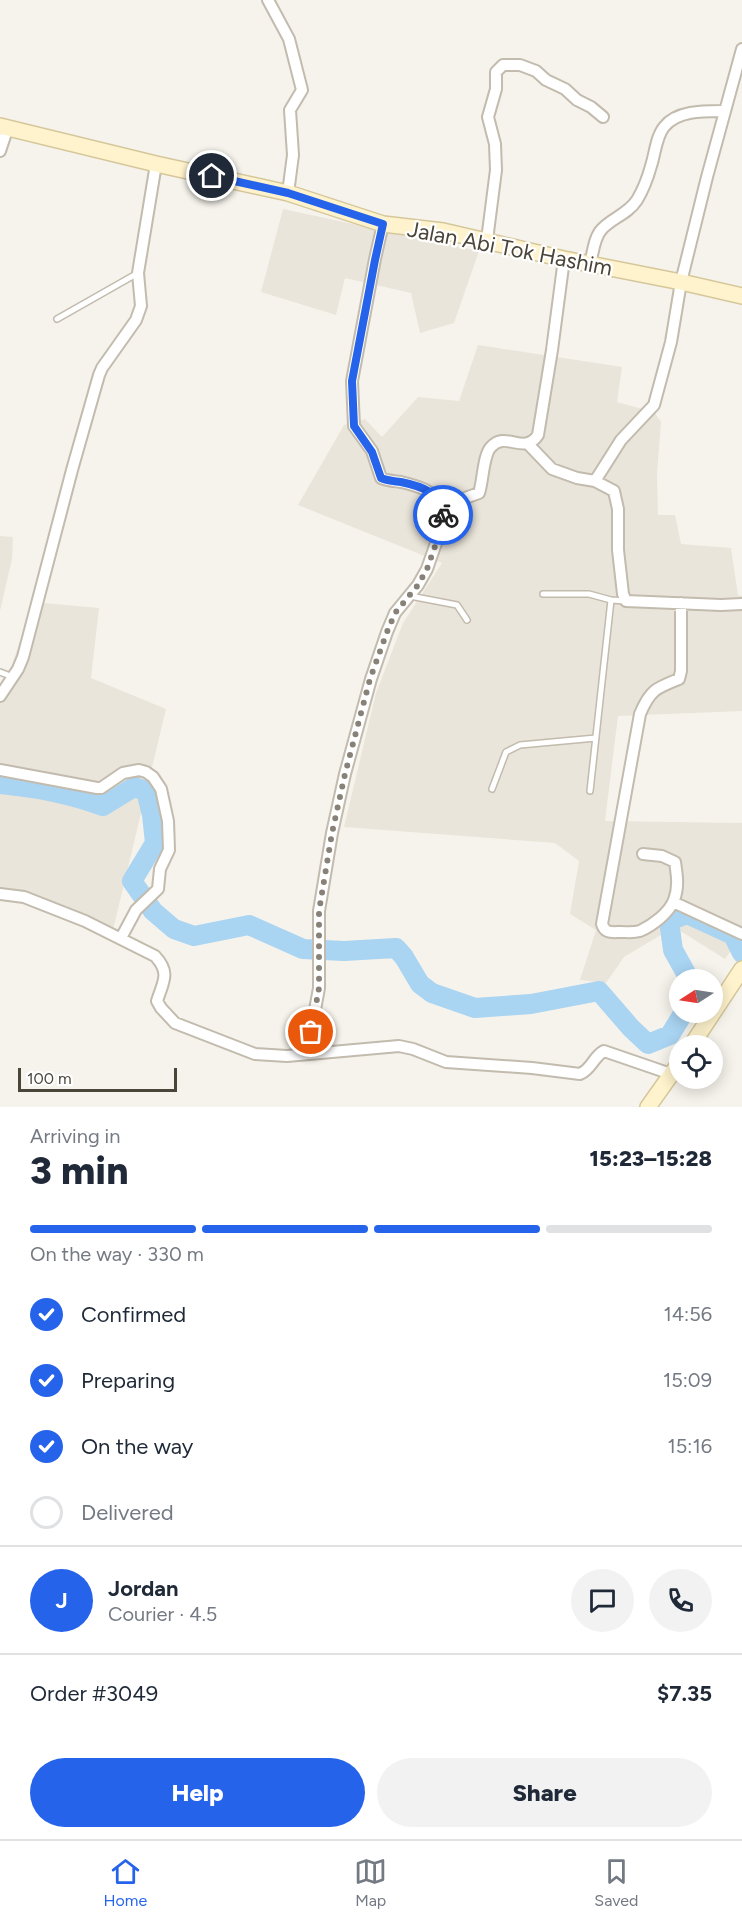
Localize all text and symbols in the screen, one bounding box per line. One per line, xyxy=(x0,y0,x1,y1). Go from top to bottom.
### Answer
pin xyxy=(186,150,237,201)
icon: home xyxy=(195,159,228,192)
street label: Jalan Abi Tok Hashim xyxy=(405,215,615,282)
courier xyxy=(413,485,473,545)
icon: bike xyxy=(427,499,460,532)
north arrow xyxy=(669,969,723,1023)
map controls xyxy=(669,969,723,1089)
pin xyxy=(285,1006,336,1057)
icon: bag xyxy=(294,1015,327,1048)
button: locate xyxy=(669,1035,723,1089)
scale bar xyxy=(18,1065,177,1092)
text: 100 m xyxy=(27,1069,72,1088)
text: Arriving in xyxy=(30,1124,120,1148)
text: 15:23–15:28 xyxy=(590,1145,712,1172)
text: 3 min xyxy=(30,1147,128,1194)
text: On the way · 330 m xyxy=(30,1242,204,1266)
icon: check xyxy=(30,1298,63,1331)
text: Confirmed xyxy=(81,1301,186,1328)
text: 14:56 xyxy=(663,1302,712,1326)
icon: check xyxy=(30,1364,63,1397)
text: Preparing xyxy=(81,1367,175,1394)
text: 15:09 xyxy=(663,1368,712,1392)
icon: check xyxy=(30,1430,63,1463)
text: On the way xyxy=(81,1433,193,1460)
text: 15:16 xyxy=(668,1434,712,1458)
text: Delivered xyxy=(81,1499,174,1526)
button: chat xyxy=(571,1569,634,1632)
button: phone xyxy=(649,1569,712,1632)
text: Jordan xyxy=(108,1575,179,1602)
text: J xyxy=(55,1587,68,1614)
text: Courier · 4.5 xyxy=(108,1602,217,1626)
text: Order #3049 xyxy=(30,1680,158,1707)
text: $7.35 xyxy=(657,1680,712,1707)
button: Help xyxy=(30,1758,365,1827)
button: Share xyxy=(377,1758,712,1827)
tab: Home xyxy=(104,1855,147,1910)
tab: Map xyxy=(354,1855,387,1910)
tab: Saved xyxy=(594,1855,638,1910)

